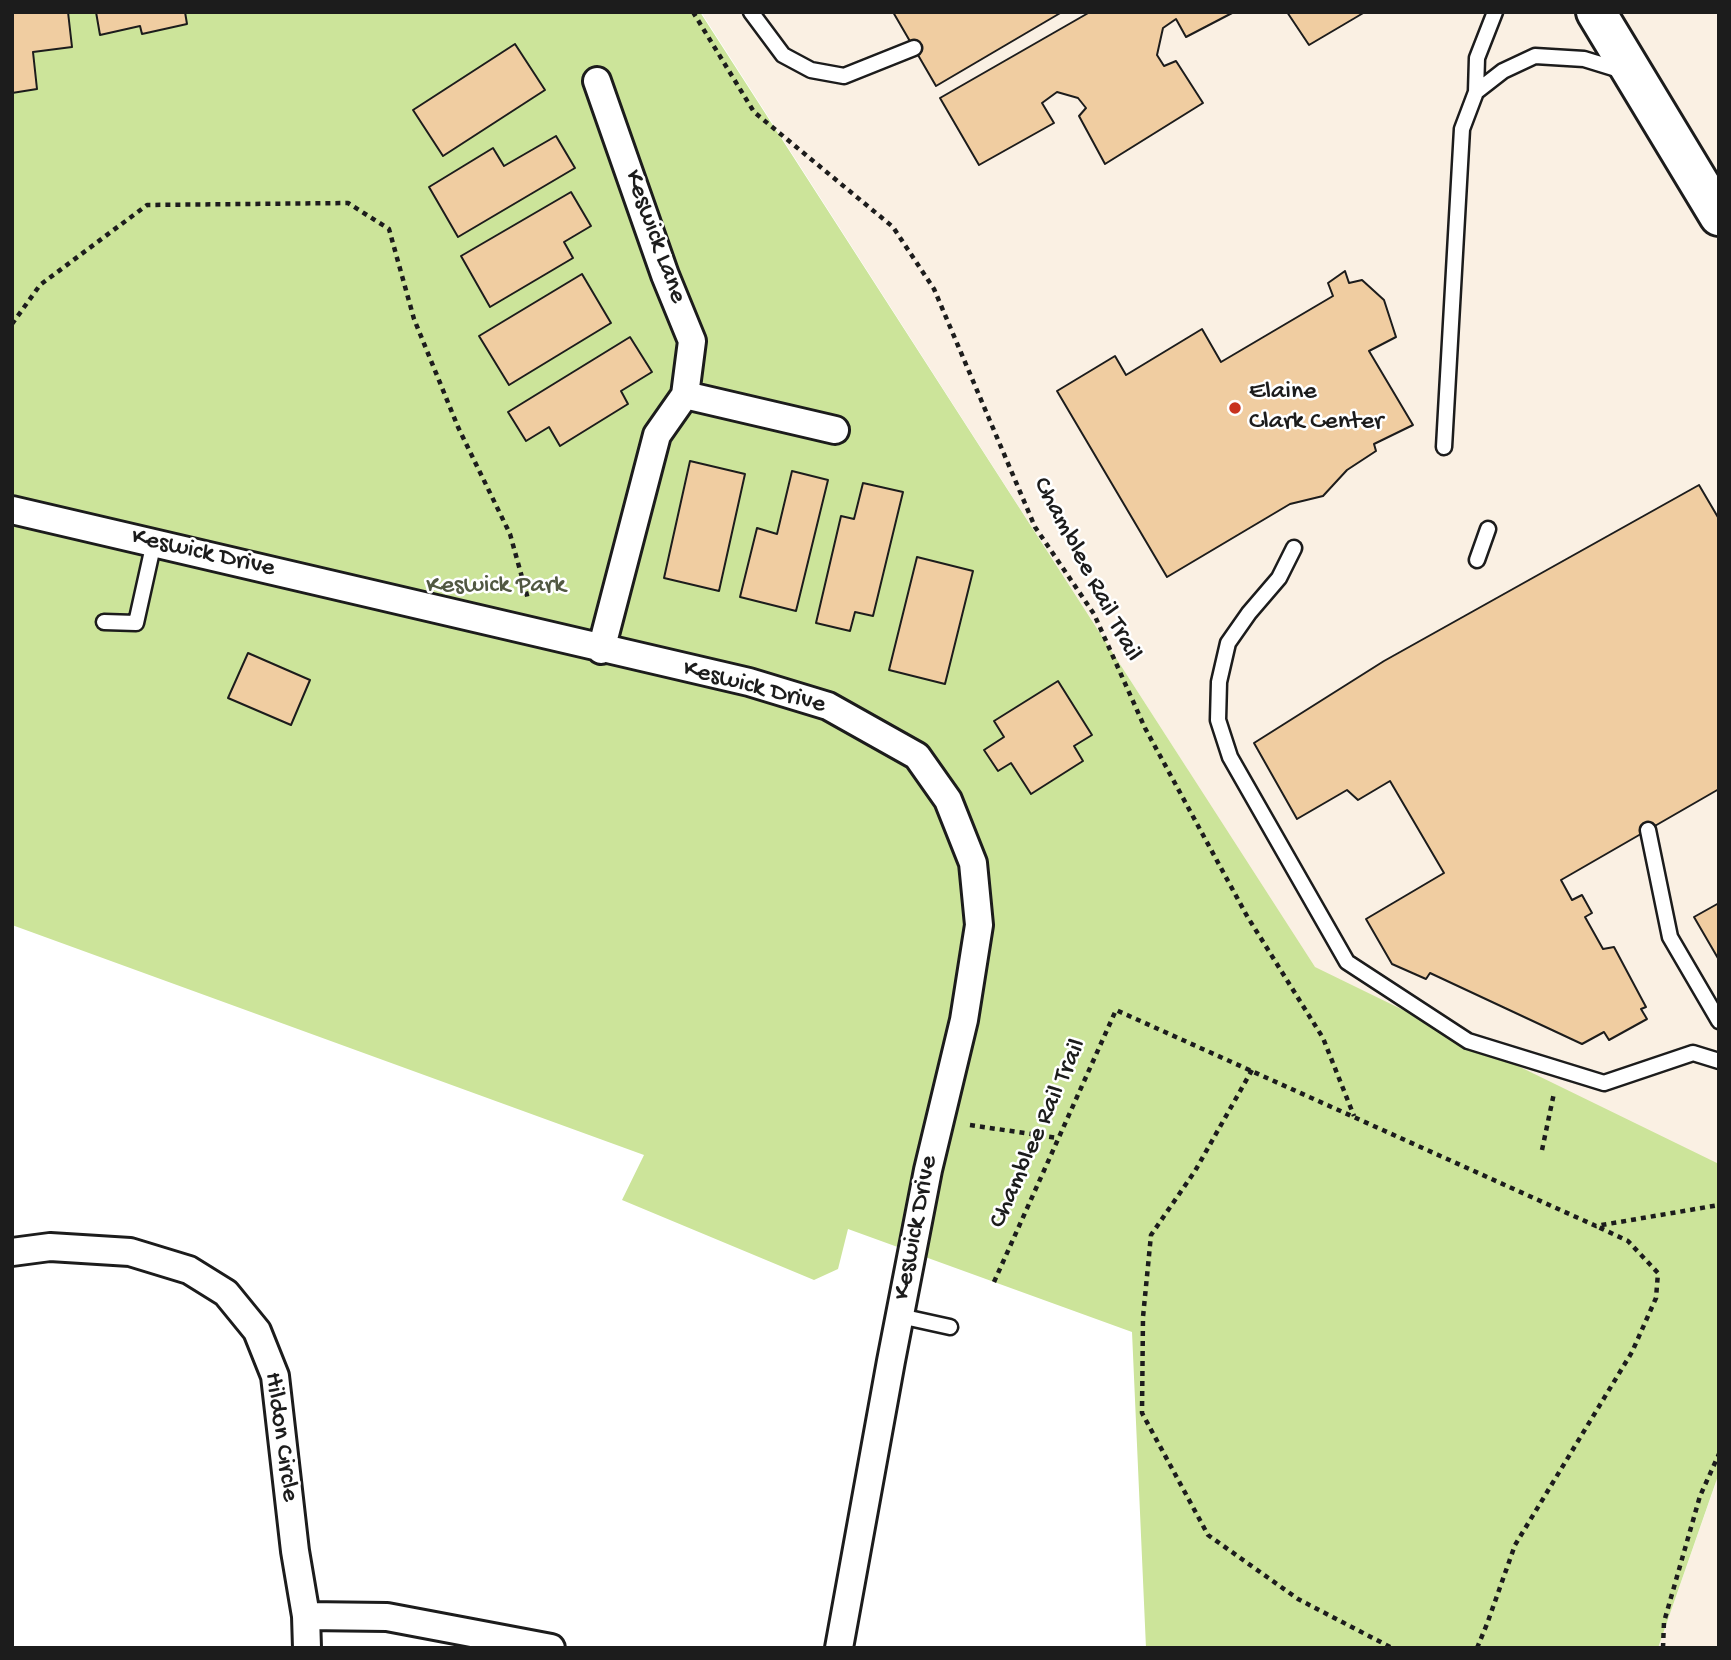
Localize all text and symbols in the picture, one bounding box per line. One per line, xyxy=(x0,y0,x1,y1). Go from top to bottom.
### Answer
street label: Keswick Lane xyxy=(616,166,692,308)
place label: Elaine Clark Center xyxy=(1249,377,1383,438)
marker: Elaine Clark Center xyxy=(1227,400,1243,416)
street label: Chamblee Rail Trail xyxy=(1024,473,1148,667)
street label: Keswick Drive xyxy=(128,522,278,586)
park label: Keswick Park xyxy=(426,571,566,603)
street label: Keswick Drive xyxy=(679,654,829,722)
street label: Chamblee Rail Trail xyxy=(983,1034,1095,1234)
street label: Keswick Drive xyxy=(888,1153,946,1303)
street label: Hildon Circle xyxy=(255,1370,305,1504)

